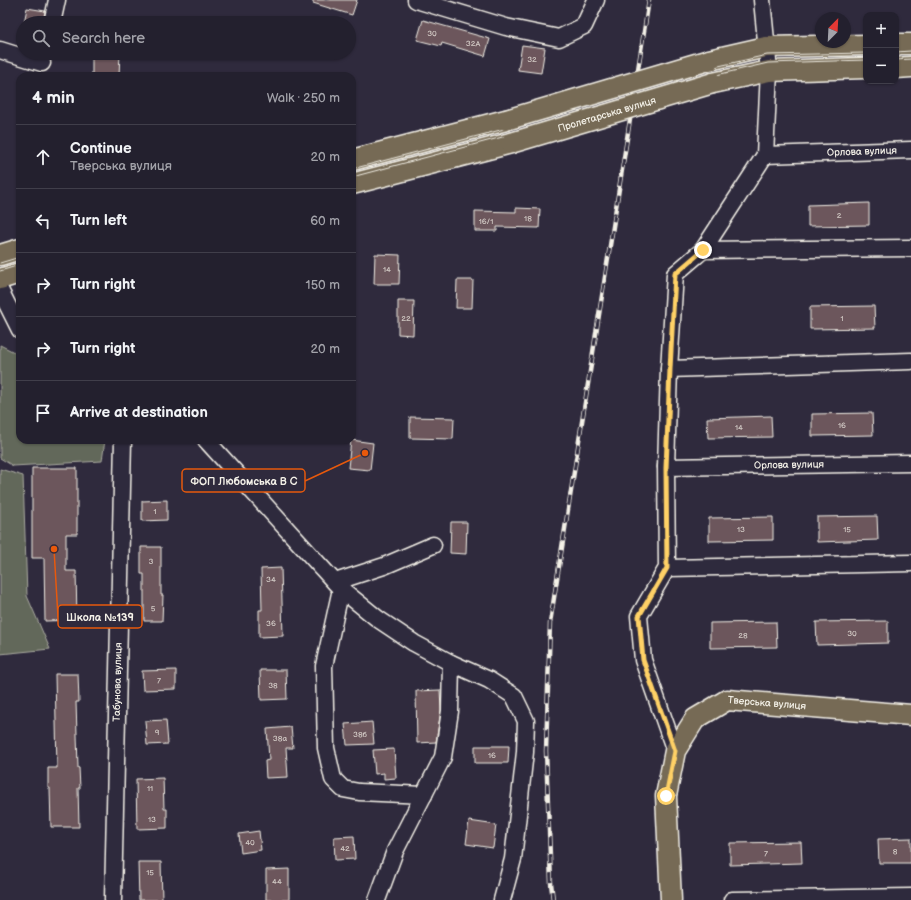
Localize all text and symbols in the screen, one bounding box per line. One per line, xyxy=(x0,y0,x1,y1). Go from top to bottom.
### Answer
north arrow xyxy=(815,12,851,48)
map controls xyxy=(863,12,899,84)
button: + xyxy=(863,12,899,48)
search box xyxy=(16,16,356,60)
icon: search xyxy=(30,27,52,49)
text: Search here xyxy=(62,29,145,48)
house number: 30 xyxy=(427,29,437,38)
house number: 32А xyxy=(466,39,480,48)
button: − xyxy=(863,48,899,84)
house number: 32 xyxy=(527,55,537,64)
text: 4 min xyxy=(32,88,75,108)
text: Walk · 250 m xyxy=(267,90,340,106)
street label: Пролетарська вулиця xyxy=(556,94,658,135)
text: Continue xyxy=(70,139,132,158)
street label: Орлова вулиця xyxy=(827,144,898,159)
icon: ahead xyxy=(32,146,54,168)
text: 20 m xyxy=(310,149,340,165)
text: Тверська вулиця xyxy=(70,158,172,174)
icon: left xyxy=(32,210,54,232)
text: Turn left xyxy=(70,211,127,230)
house number: 2 xyxy=(837,211,842,220)
text: 60 m xyxy=(310,213,340,229)
house number: 18 xyxy=(524,214,532,223)
house number: 16/1 xyxy=(479,217,493,226)
route end xyxy=(694,241,712,259)
house number: 14 xyxy=(383,265,391,274)
icon: right xyxy=(32,274,54,296)
text: Turn right xyxy=(70,275,135,294)
text: 150 m xyxy=(306,277,340,293)
house number: 22 xyxy=(401,314,411,323)
house number: 1 xyxy=(840,314,844,323)
icon: right xyxy=(32,338,54,360)
text: Turn right xyxy=(70,339,135,358)
text: 20 m xyxy=(310,341,340,357)
icon: arrive xyxy=(32,402,54,424)
text: Arrive at destination xyxy=(70,403,208,422)
house number: 16 xyxy=(838,421,846,430)
house number: 14 xyxy=(735,423,743,432)
street label: Орлова вулиця xyxy=(754,458,825,472)
callout: ФОП Любомська В С xyxy=(182,469,305,492)
text: ФОП Любомська В С xyxy=(191,475,298,488)
house number: 1 xyxy=(153,507,157,516)
house number: 13 xyxy=(737,525,745,534)
house number: 15 xyxy=(843,525,851,534)
house number: 3 xyxy=(149,557,154,566)
house number: 34 xyxy=(266,575,276,584)
house number: 5 xyxy=(151,604,156,613)
callout: Школа №139 xyxy=(58,605,142,628)
text: Школа №139 xyxy=(66,611,134,624)
house number: 36 xyxy=(266,619,276,628)
house number: 30 xyxy=(847,629,857,638)
house number: 28 xyxy=(738,631,748,640)
street label: Табунова вулиця xyxy=(111,642,125,722)
house number: 7 xyxy=(157,676,161,685)
house number: 38 xyxy=(268,681,278,690)
street label: Тверська вулиця xyxy=(727,694,807,712)
house number: 9 xyxy=(155,728,160,737)
house number: 38б xyxy=(353,730,368,739)
house number: 38а xyxy=(273,734,287,743)
house number: 16 xyxy=(488,751,496,760)
house number: 11 xyxy=(147,784,153,793)
route start xyxy=(657,787,675,805)
house number: 13 xyxy=(148,815,156,824)
house number: 40 xyxy=(245,838,255,847)
house number: 42 xyxy=(340,844,350,853)
house number: 8 xyxy=(893,847,898,856)
house number: 7 xyxy=(764,849,768,858)
house number: 15 xyxy=(146,868,154,877)
house number: 44 xyxy=(272,877,282,886)

